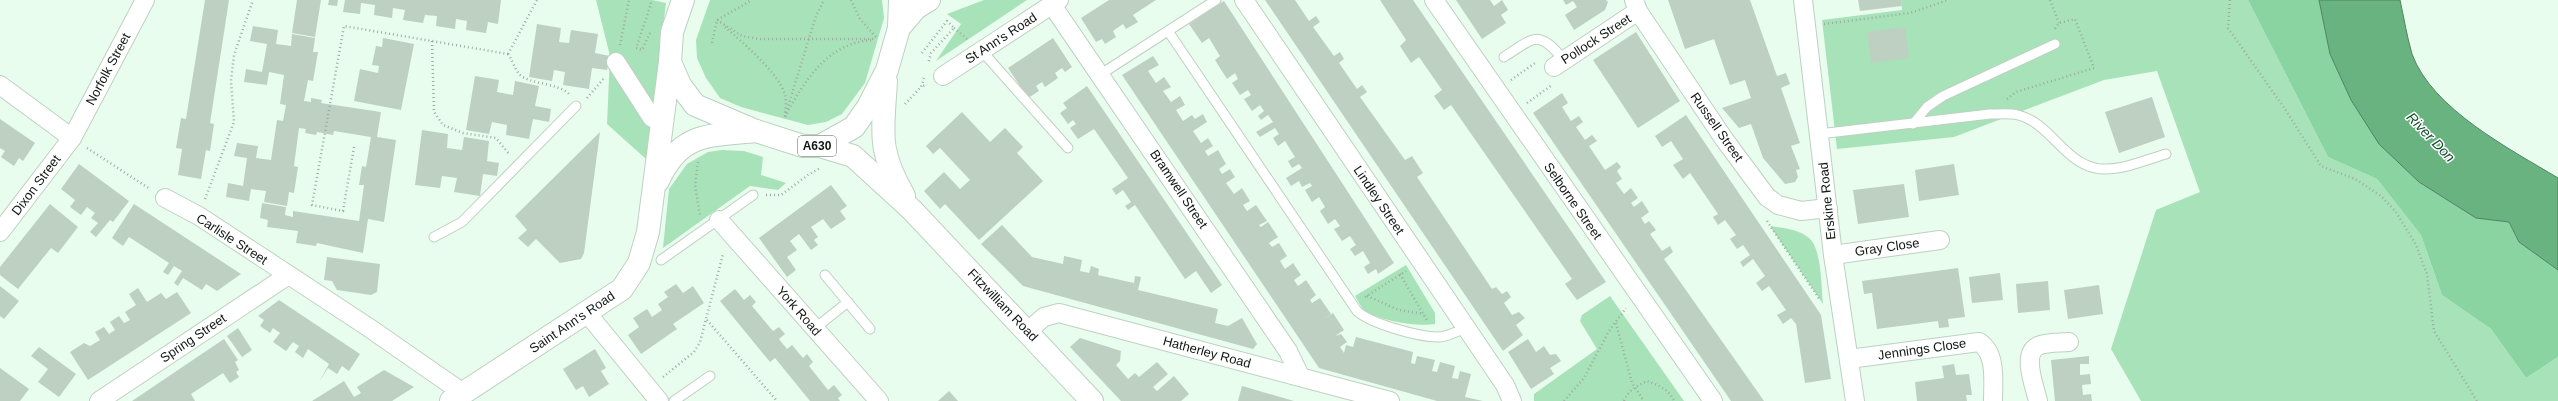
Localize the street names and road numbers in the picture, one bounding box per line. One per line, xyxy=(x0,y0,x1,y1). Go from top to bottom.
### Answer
street label: St Ann's Road xyxy=(963,9,1039,67)
street label: Pollock Street xyxy=(1558,11,1634,67)
street label: Norfolk Street xyxy=(83,30,133,108)
street label: Russell Street xyxy=(1688,90,1747,165)
road number: A630 xyxy=(798,136,836,156)
street label: Bramwell Street xyxy=(1147,147,1211,232)
street label: Dixon Street xyxy=(8,152,64,218)
street label: Selborne Street xyxy=(1541,160,1605,243)
street label: Erskine Road xyxy=(1815,161,1839,241)
street label: Lindley Street xyxy=(1351,163,1408,237)
street label: Carlisle Street xyxy=(194,210,271,268)
street label: Gray Close xyxy=(1854,235,1920,259)
street label: Fitzwilliam Road xyxy=(965,266,1041,344)
street label: York Road xyxy=(774,283,824,339)
street label: Saint Ann's Road xyxy=(527,288,617,356)
street label: Spring Street xyxy=(157,310,229,365)
street label: Hatherley Road xyxy=(1161,333,1253,371)
street label: Jennings Close xyxy=(1877,335,1967,363)

